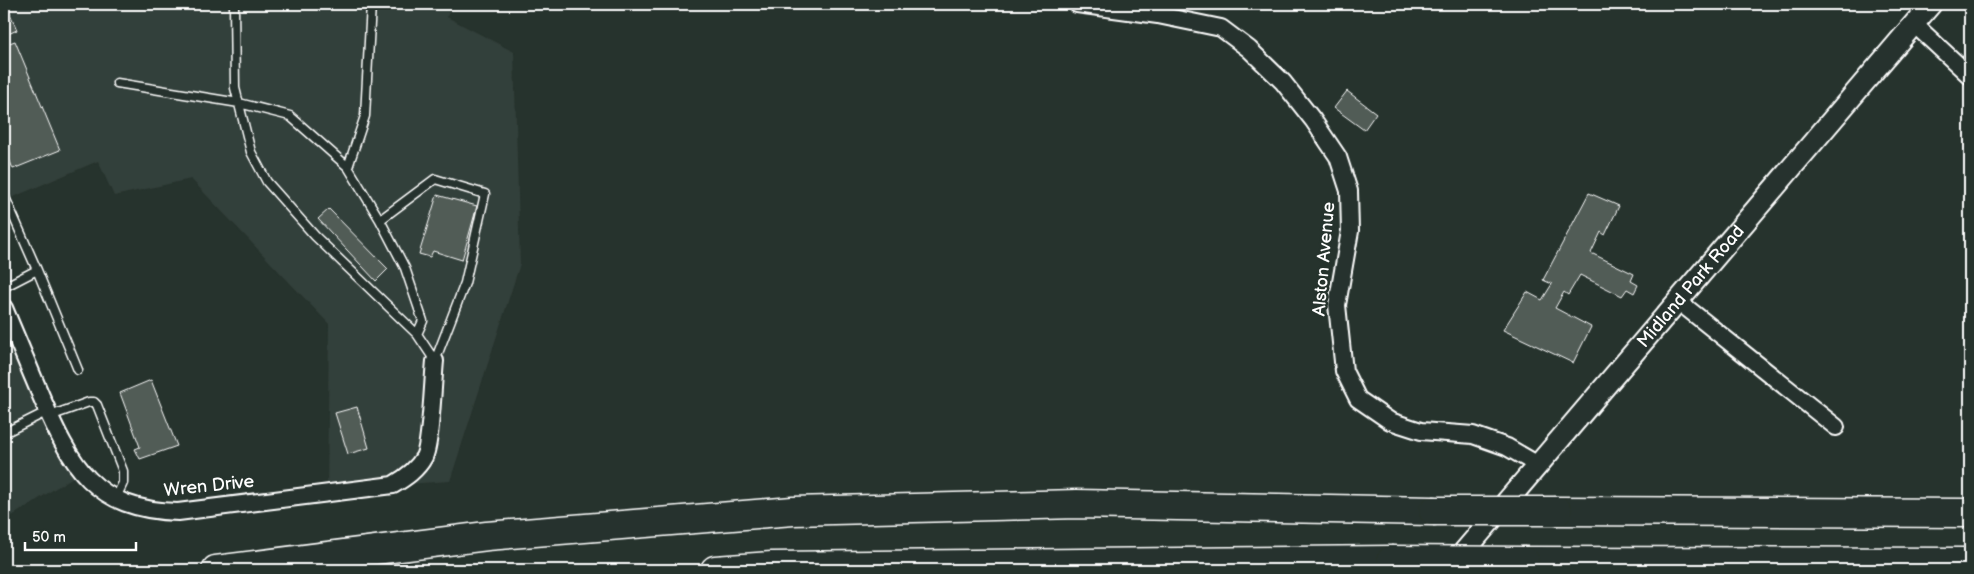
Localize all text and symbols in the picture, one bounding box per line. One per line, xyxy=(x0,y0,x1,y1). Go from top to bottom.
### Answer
street label: Alston Avenue xyxy=(1309,201,1339,317)
street label: Midland Park Road xyxy=(1632,221,1748,352)
street label: Wren Drive xyxy=(163,471,255,501)
scale bar xyxy=(25,519,136,551)
text: 50 m xyxy=(32,528,66,547)

